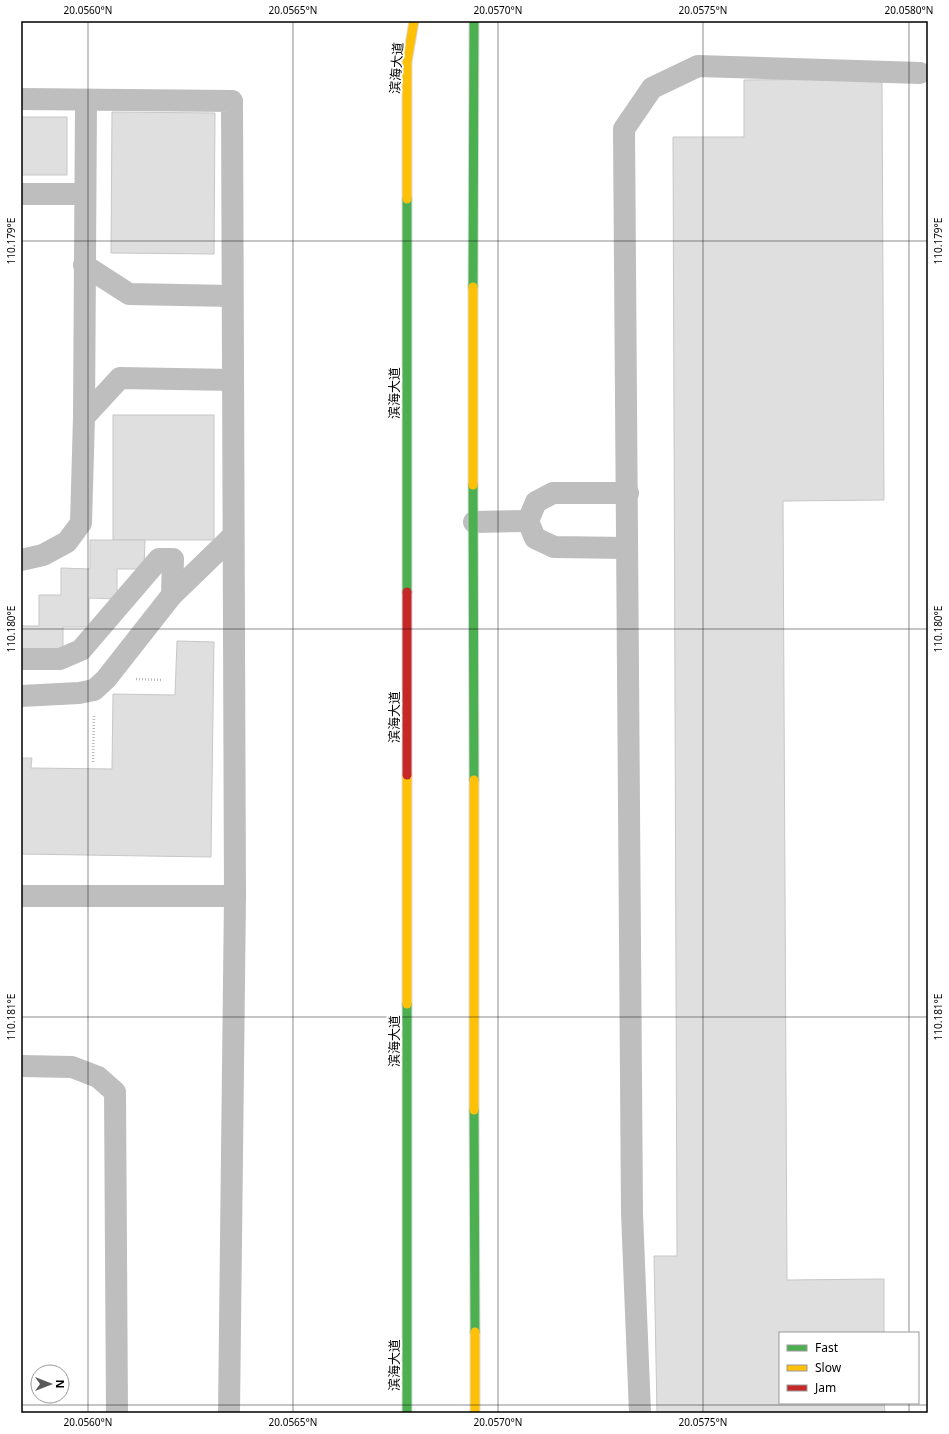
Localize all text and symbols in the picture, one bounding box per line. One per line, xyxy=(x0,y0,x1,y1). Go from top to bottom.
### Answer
text: 20.0560°N xyxy=(64,3,112,17)
text: 20.0565°N xyxy=(269,3,317,17)
text: 20.0570°N xyxy=(474,3,522,17)
text: 20.0575°N xyxy=(679,3,727,17)
text: 20.0580°N xyxy=(885,3,933,17)
street label: 滨海大道 xyxy=(385,41,407,95)
text: 110.179°E xyxy=(4,218,18,264)
text: 110.179°E xyxy=(931,218,945,264)
street label: 滨海大道 xyxy=(385,367,403,419)
text: 110.180°E xyxy=(4,606,18,652)
text: 110.180°E xyxy=(931,606,945,652)
street label: 滨海大道 xyxy=(385,691,403,743)
text: 110.181°E xyxy=(4,994,18,1040)
text: 110.181°E xyxy=(931,994,945,1040)
street label: 滨海大道 xyxy=(385,1015,403,1067)
legend xyxy=(779,1332,919,1404)
street label: 滨海大道 xyxy=(385,1339,403,1391)
text: Fast xyxy=(815,1339,839,1356)
text: Slow xyxy=(815,1359,842,1376)
north arrow xyxy=(30,1364,70,1404)
text: Jam xyxy=(814,1379,836,1396)
text: N xyxy=(53,1380,68,1388)
text: 20.0560°N xyxy=(64,1415,112,1429)
text: 20.0565°N xyxy=(269,1415,317,1429)
text: 20.0570°N xyxy=(474,1415,522,1429)
text: 20.0575°N xyxy=(679,1415,727,1429)

